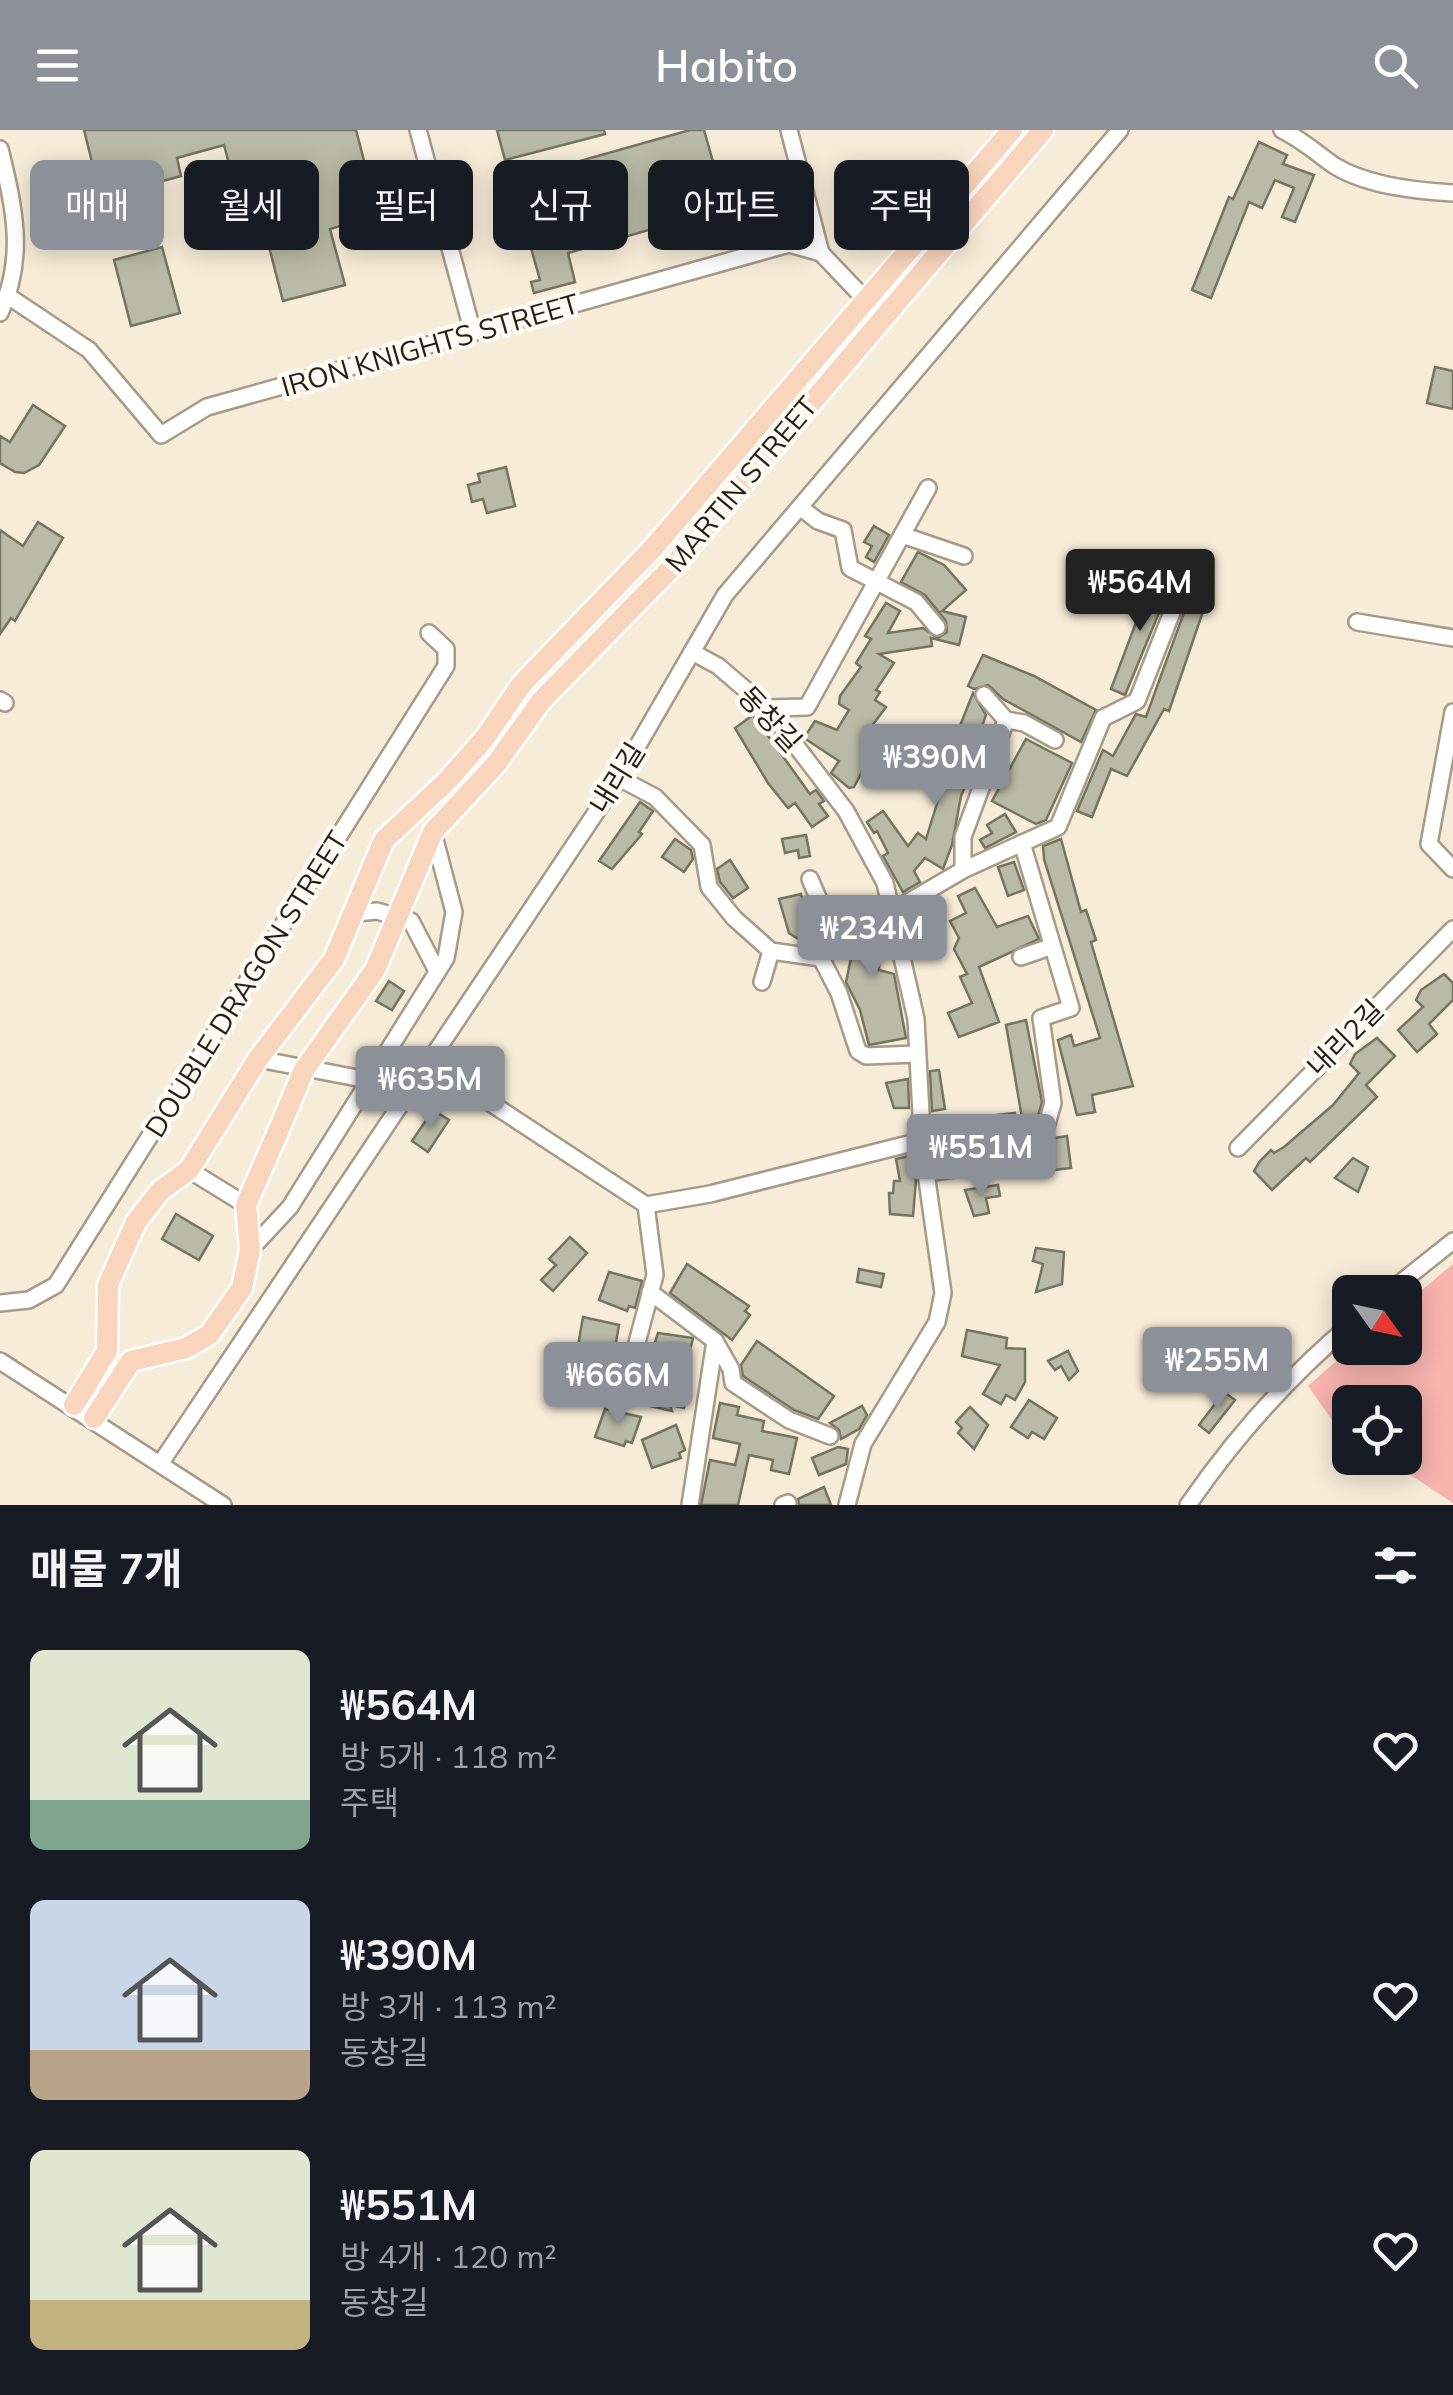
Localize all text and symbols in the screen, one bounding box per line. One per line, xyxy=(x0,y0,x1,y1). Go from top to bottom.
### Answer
text: Habito xyxy=(655,37,798,93)
icon: menu xyxy=(30,38,85,93)
icon: search xyxy=(1368,38,1423,93)
chip: 매매 xyxy=(30,160,164,250)
chip: 월세 xyxy=(184,160,319,250)
chip: 필터 xyxy=(339,160,473,250)
chip: 신규 xyxy=(493,160,628,250)
chip: 아파트 xyxy=(648,160,814,250)
chip: 주택 xyxy=(834,160,969,250)
street label: IRON KNIGHTS STREET xyxy=(277,285,583,404)
street label: MARTIN STREET xyxy=(657,389,824,579)
pin: ₩564M xyxy=(1070,549,1210,634)
text: ₩564M xyxy=(1088,561,1192,601)
street label: 동창길 xyxy=(731,678,810,759)
pin: ₩390M xyxy=(865,724,1005,809)
street label: 내리길 xyxy=(581,736,652,820)
text: ₩390M xyxy=(883,736,987,776)
street label: DOUBLE DRAGON STREET xyxy=(137,824,354,1143)
pin: ₩234M xyxy=(802,895,942,980)
text: ₩234M xyxy=(820,907,924,947)
street label: 내리2길 xyxy=(1299,992,1390,1083)
pin: ₩635M xyxy=(360,1046,500,1131)
text: ₩635M xyxy=(378,1058,482,1098)
pin: ₩551M xyxy=(911,1114,1051,1199)
text: ₩551M xyxy=(929,1126,1033,1166)
north arrow xyxy=(1332,1275,1422,1365)
map controls xyxy=(1332,1275,1422,1475)
pin: ₩255M xyxy=(1147,1327,1287,1412)
text: ₩255M xyxy=(1165,1339,1269,1379)
pin: ₩666M xyxy=(548,1342,688,1427)
text: ₩666M xyxy=(566,1354,670,1394)
button: locate xyxy=(1332,1385,1422,1475)
icon: filters xyxy=(1368,1538,1423,1593)
text: 매물 7개 xyxy=(30,1542,183,1595)
text: ₩564M xyxy=(340,1678,477,1731)
icon: home xyxy=(110,1690,230,1810)
icon: heart xyxy=(1368,1723,1423,1778)
text: 방 5개 · 118 m² xyxy=(340,1736,557,1776)
text: 주택 xyxy=(340,1782,399,1822)
text: ₩390M xyxy=(340,1928,477,1981)
icon: home xyxy=(110,1940,230,2060)
icon: heart xyxy=(1368,1973,1423,2028)
text: 방 3개 · 113 m² xyxy=(340,1986,557,2026)
text: 동창길 xyxy=(340,2032,428,2072)
text: ₩551M xyxy=(340,2178,477,2231)
icon: home xyxy=(110,2190,230,2310)
icon: heart xyxy=(1368,2223,1423,2278)
text: 방 4개 · 120 m² xyxy=(340,2236,557,2276)
text: 동창길 xyxy=(340,2282,428,2322)

